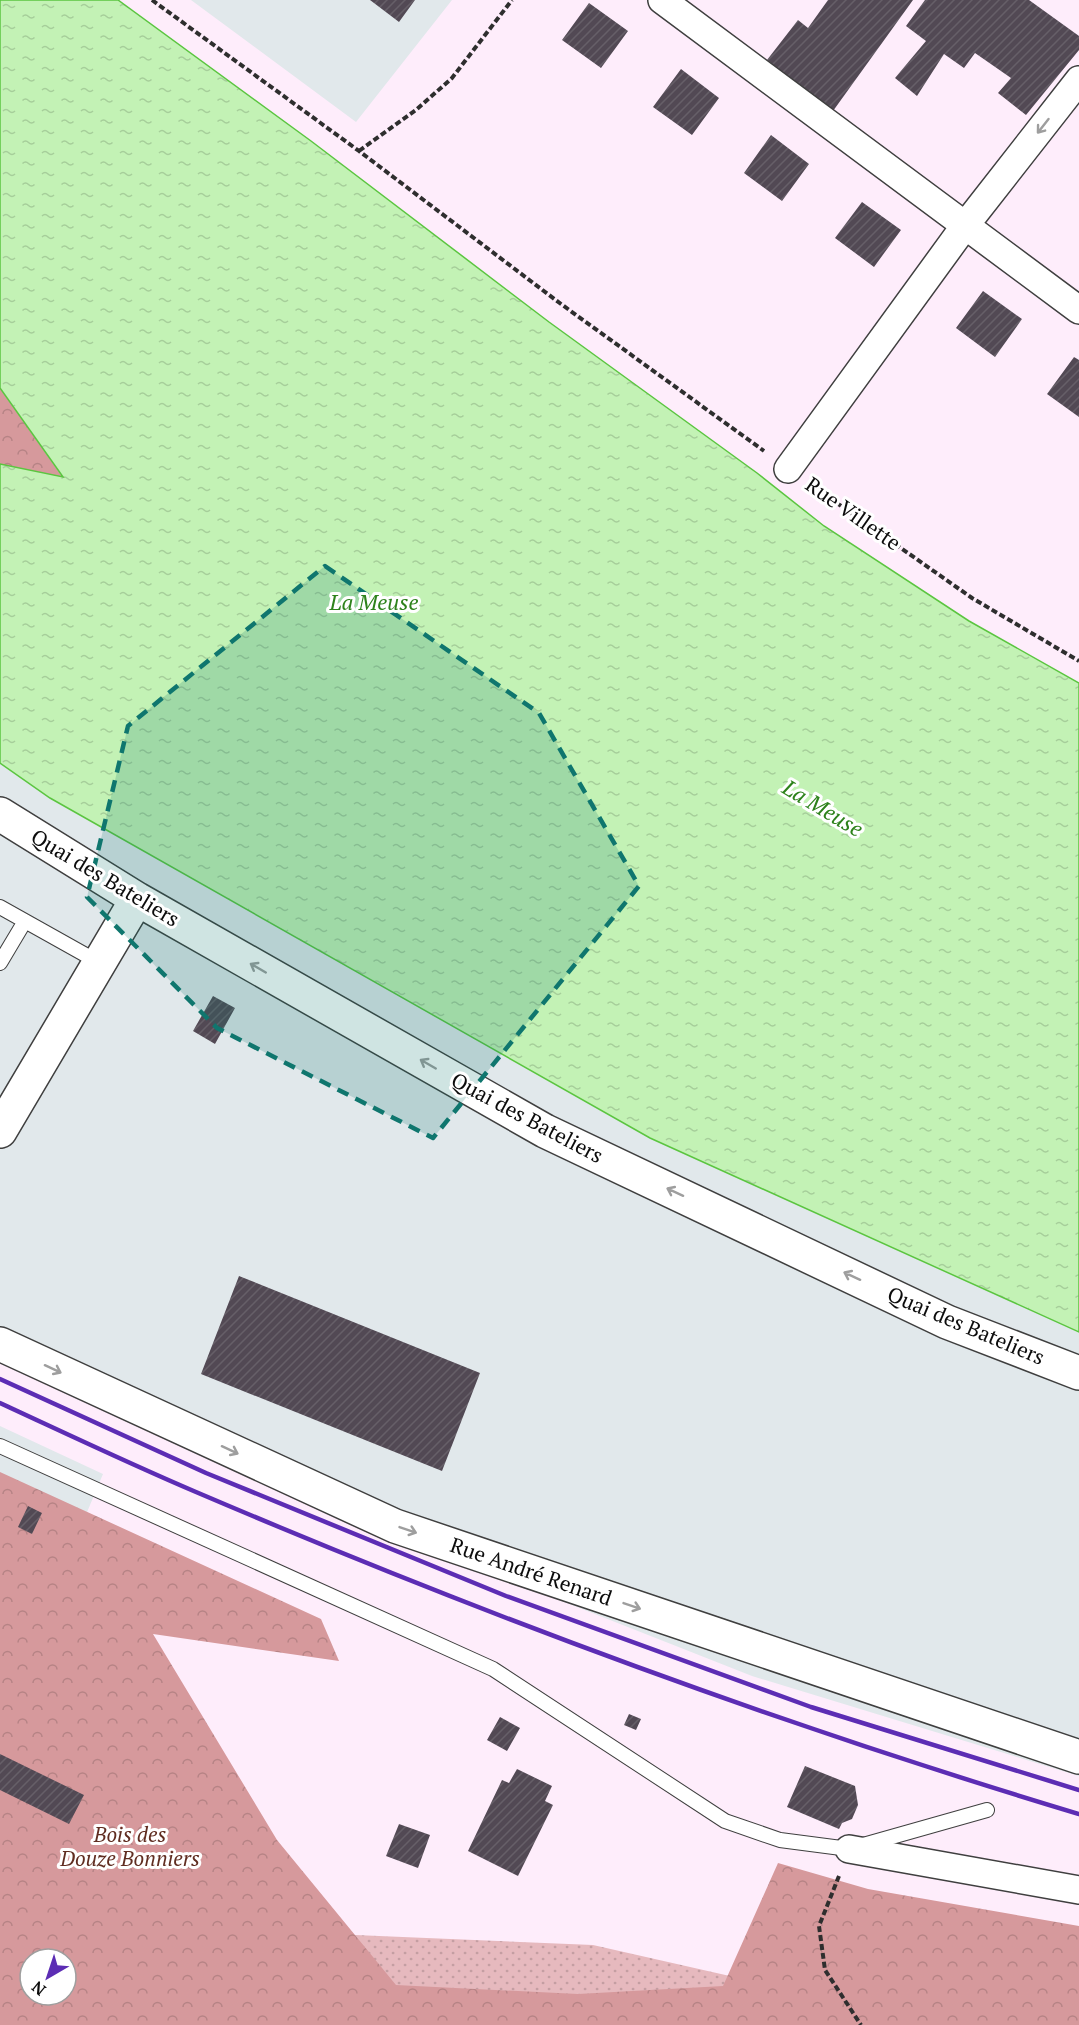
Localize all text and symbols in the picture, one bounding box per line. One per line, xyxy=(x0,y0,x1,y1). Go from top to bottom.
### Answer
one-way arrow xyxy=(1037,117,1049,133)
street label: Rue Villette xyxy=(800,470,907,556)
water label: La Meuse xyxy=(329,587,418,616)
water label: La Meuse xyxy=(777,772,869,843)
street label: Quai des Bateliers xyxy=(26,822,185,932)
one-way arrow xyxy=(250,962,267,974)
one-way arrow xyxy=(420,1058,437,1070)
street label: Quai des Bateliers xyxy=(447,1065,608,1169)
one-way arrow xyxy=(667,1186,685,1198)
one-way arrow xyxy=(843,1270,861,1282)
street label: Quai des Bateliers xyxy=(883,1279,1049,1371)
one-way arrow xyxy=(44,1363,62,1375)
one-way arrow xyxy=(221,1445,239,1457)
one-way arrow xyxy=(398,1526,417,1537)
street label: Rue André Renard xyxy=(447,1530,616,1612)
one-way arrow xyxy=(622,1602,641,1613)
park label: Bois des Douze Bonniers xyxy=(59,1820,200,1872)
north arrow xyxy=(18,1947,78,2007)
text: N xyxy=(27,1976,50,2001)

